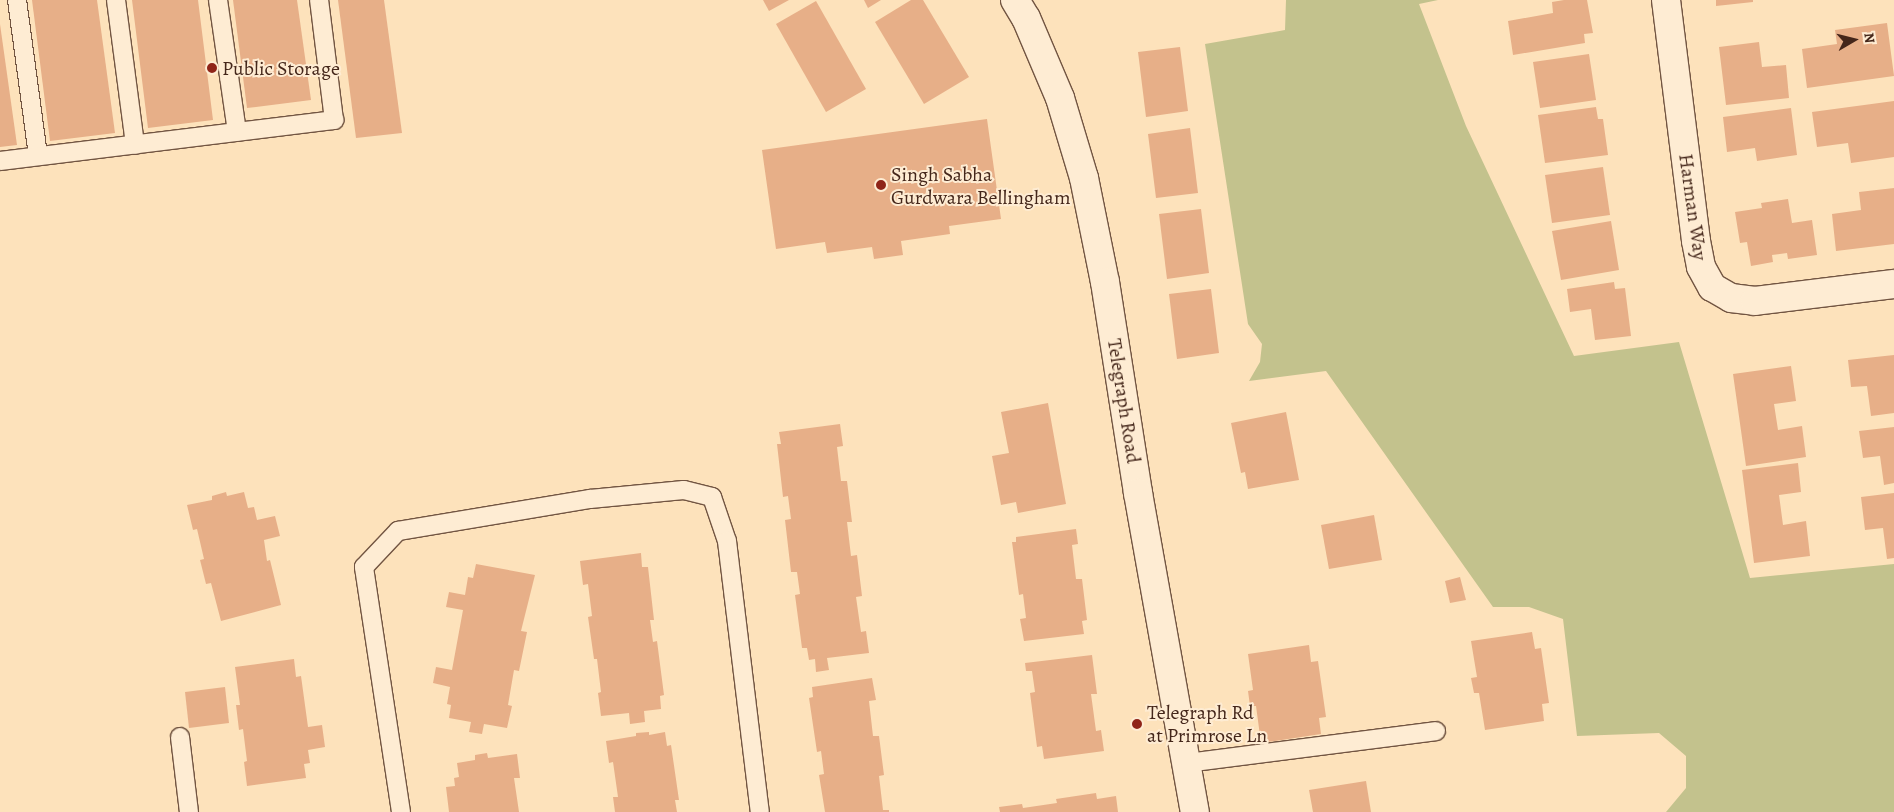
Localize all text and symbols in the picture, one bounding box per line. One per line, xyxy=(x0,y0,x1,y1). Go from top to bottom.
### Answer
north arrow xyxy=(1829,15,1879,65)
text: N xyxy=(1859,31,1879,44)
place label: Public Storage xyxy=(222,56,340,80)
marker: Public Storage xyxy=(206,62,218,74)
street label: Harman Way xyxy=(1674,152,1712,262)
place label: Singh Sabha Gurdwara Bellingham xyxy=(891,162,1071,209)
marker: Singh Sabha Gurdwara Bellingham xyxy=(875,179,887,191)
street label: Telegraph Road xyxy=(1102,337,1146,465)
place label: Telegraph Rd at Primrose Ln xyxy=(1147,700,1267,747)
marker: Telegraph Rd at Primrose Ln xyxy=(1131,718,1143,730)

